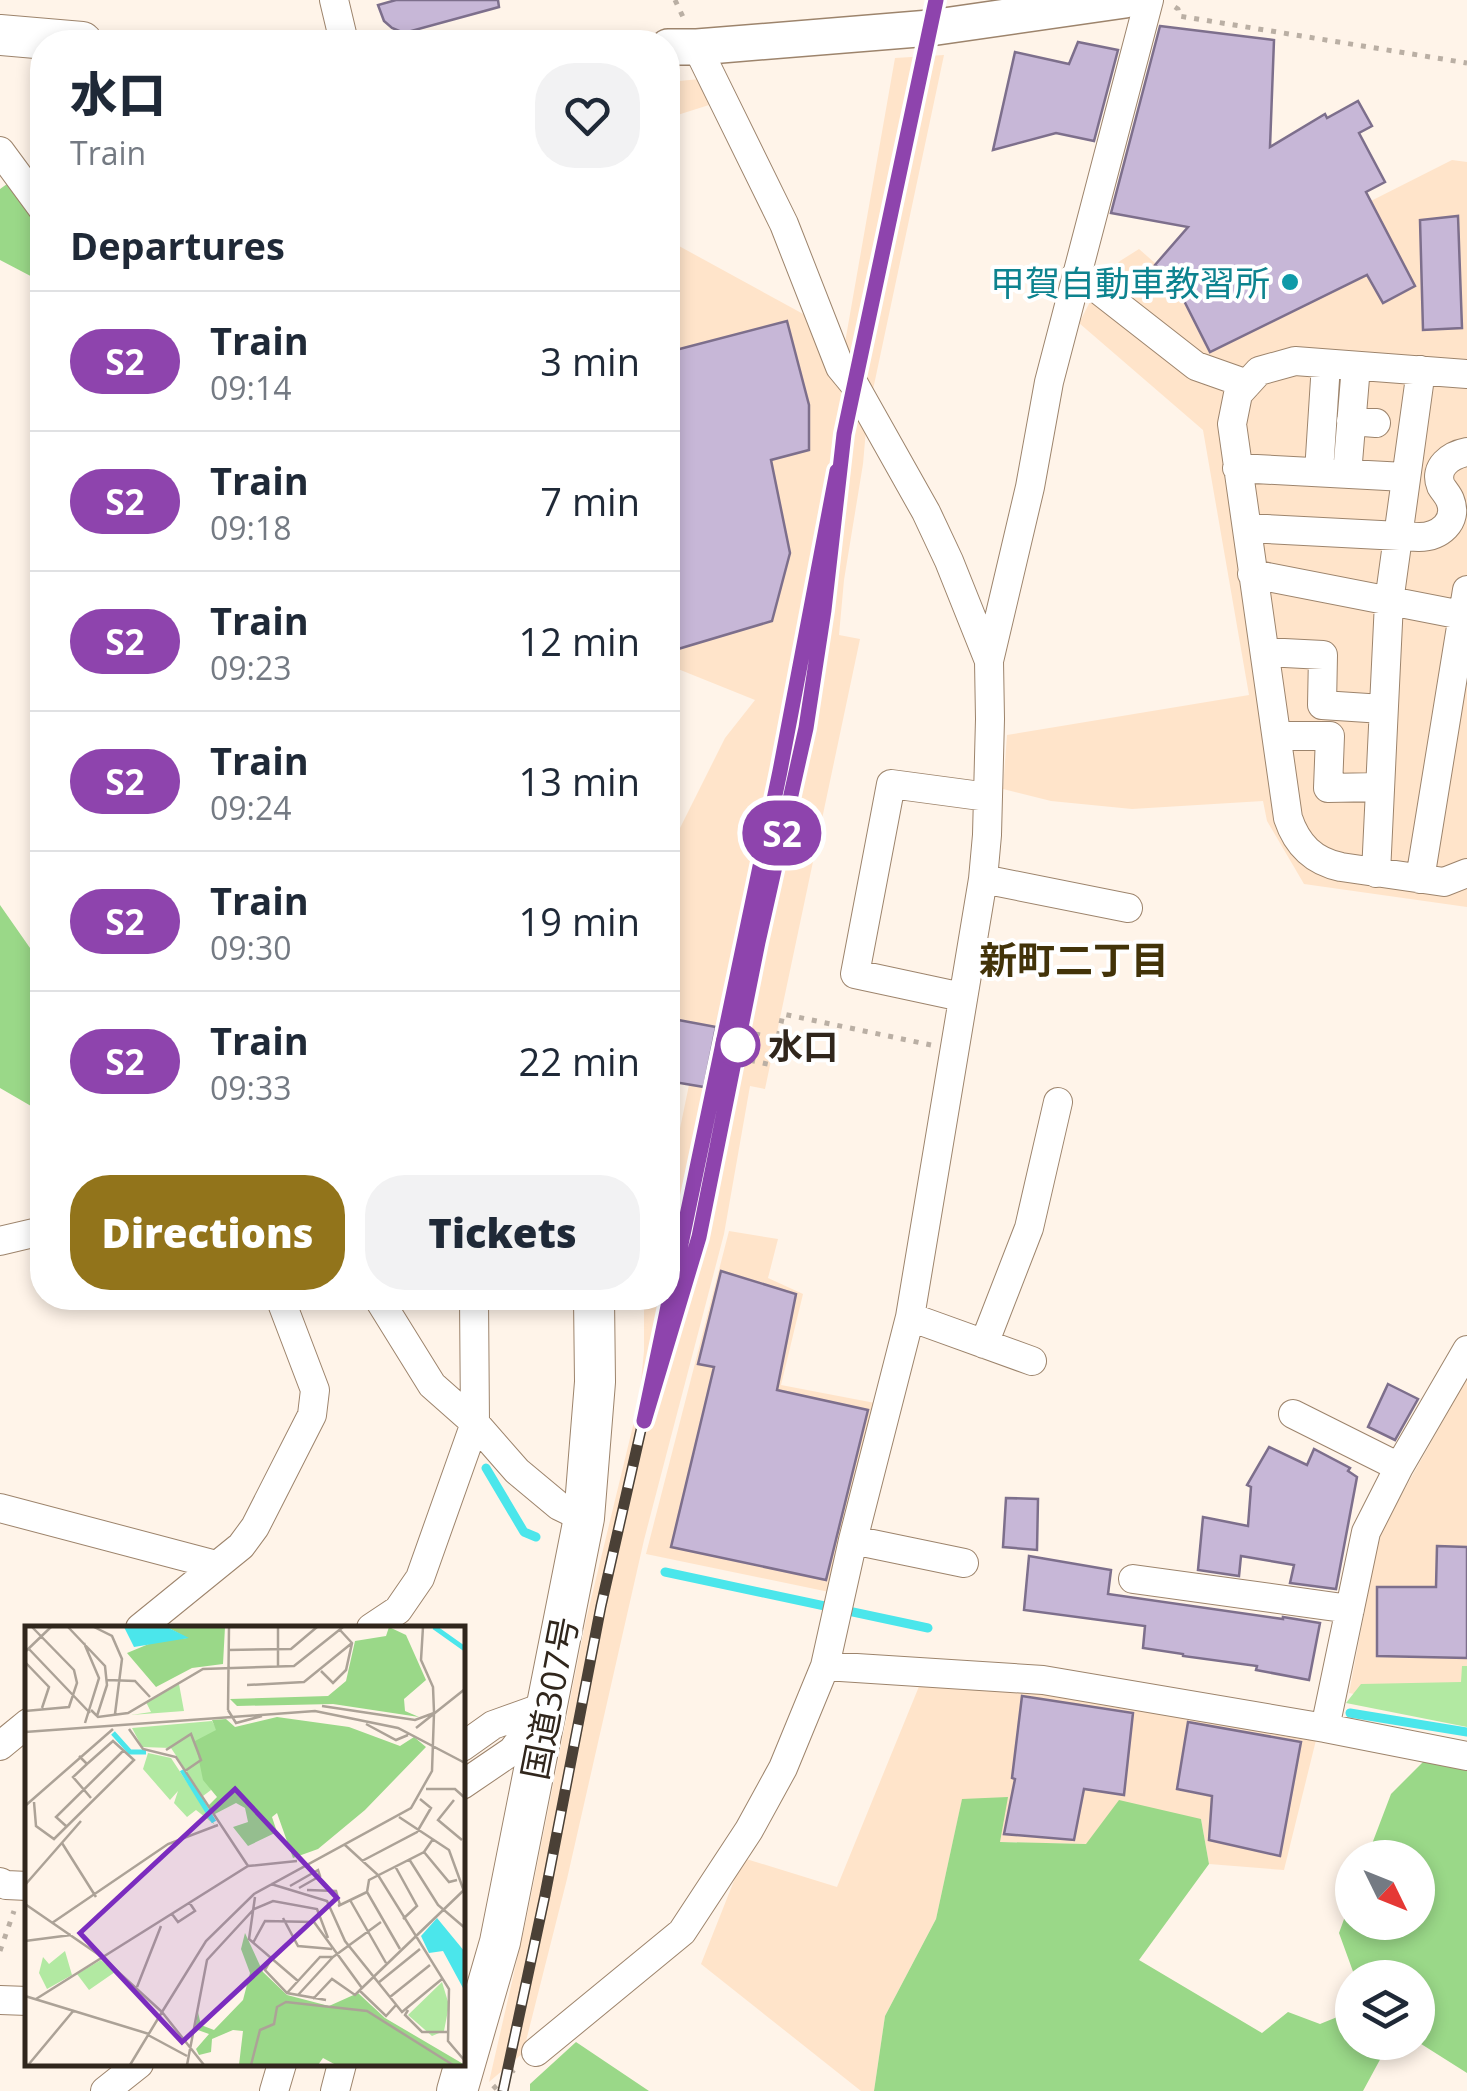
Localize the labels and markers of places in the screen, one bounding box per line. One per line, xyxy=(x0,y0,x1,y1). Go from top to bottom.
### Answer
place label: 甲賀自動車教習所 xyxy=(990,259,1270,306)
marker: 甲賀自動車教習所 xyxy=(1279,271,1301,293)
place label: 水口 xyxy=(768,1022,838,1069)
marker: 水口 xyxy=(717,1024,759,1066)

